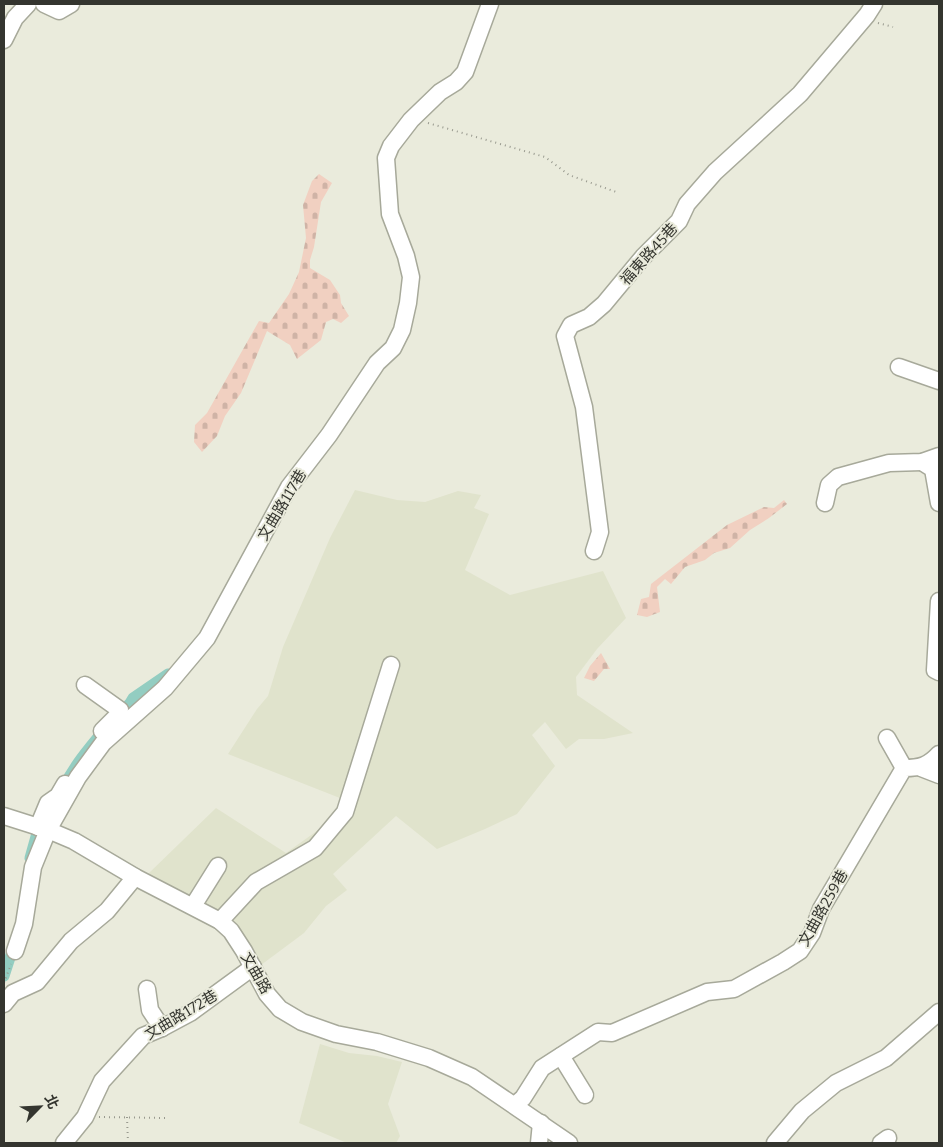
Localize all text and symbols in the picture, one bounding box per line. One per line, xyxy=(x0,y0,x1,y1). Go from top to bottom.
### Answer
street label: 福東路45巷 xyxy=(617,219,681,289)
street label: 文曲路117巷 xyxy=(254,466,310,544)
street label: 文曲路259巷 xyxy=(795,867,851,949)
street label: 文曲路 xyxy=(237,949,275,997)
street label: 文曲路172巷 xyxy=(141,986,221,1044)
north arrow xyxy=(15,1082,65,1132)
text: 北 xyxy=(41,1092,62,1112)

